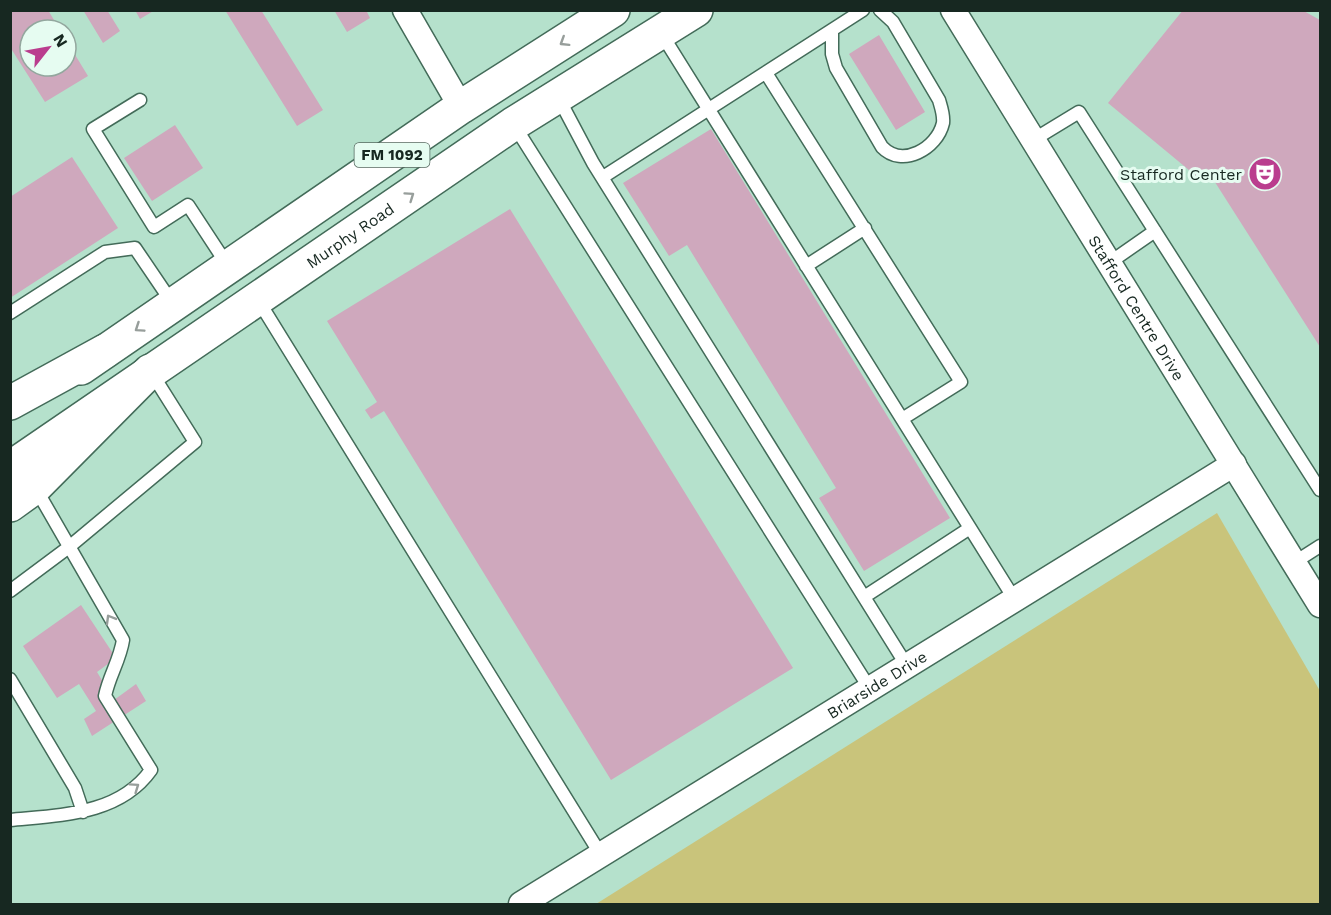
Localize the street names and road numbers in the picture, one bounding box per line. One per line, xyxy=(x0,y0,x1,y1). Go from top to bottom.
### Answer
road number: FM 1092 xyxy=(354,143,430,167)
street label: Murphy Road xyxy=(303,199,398,272)
street label: Stafford Centre Drive xyxy=(1084,232,1188,384)
street label: Briarside Drive xyxy=(824,647,930,723)

